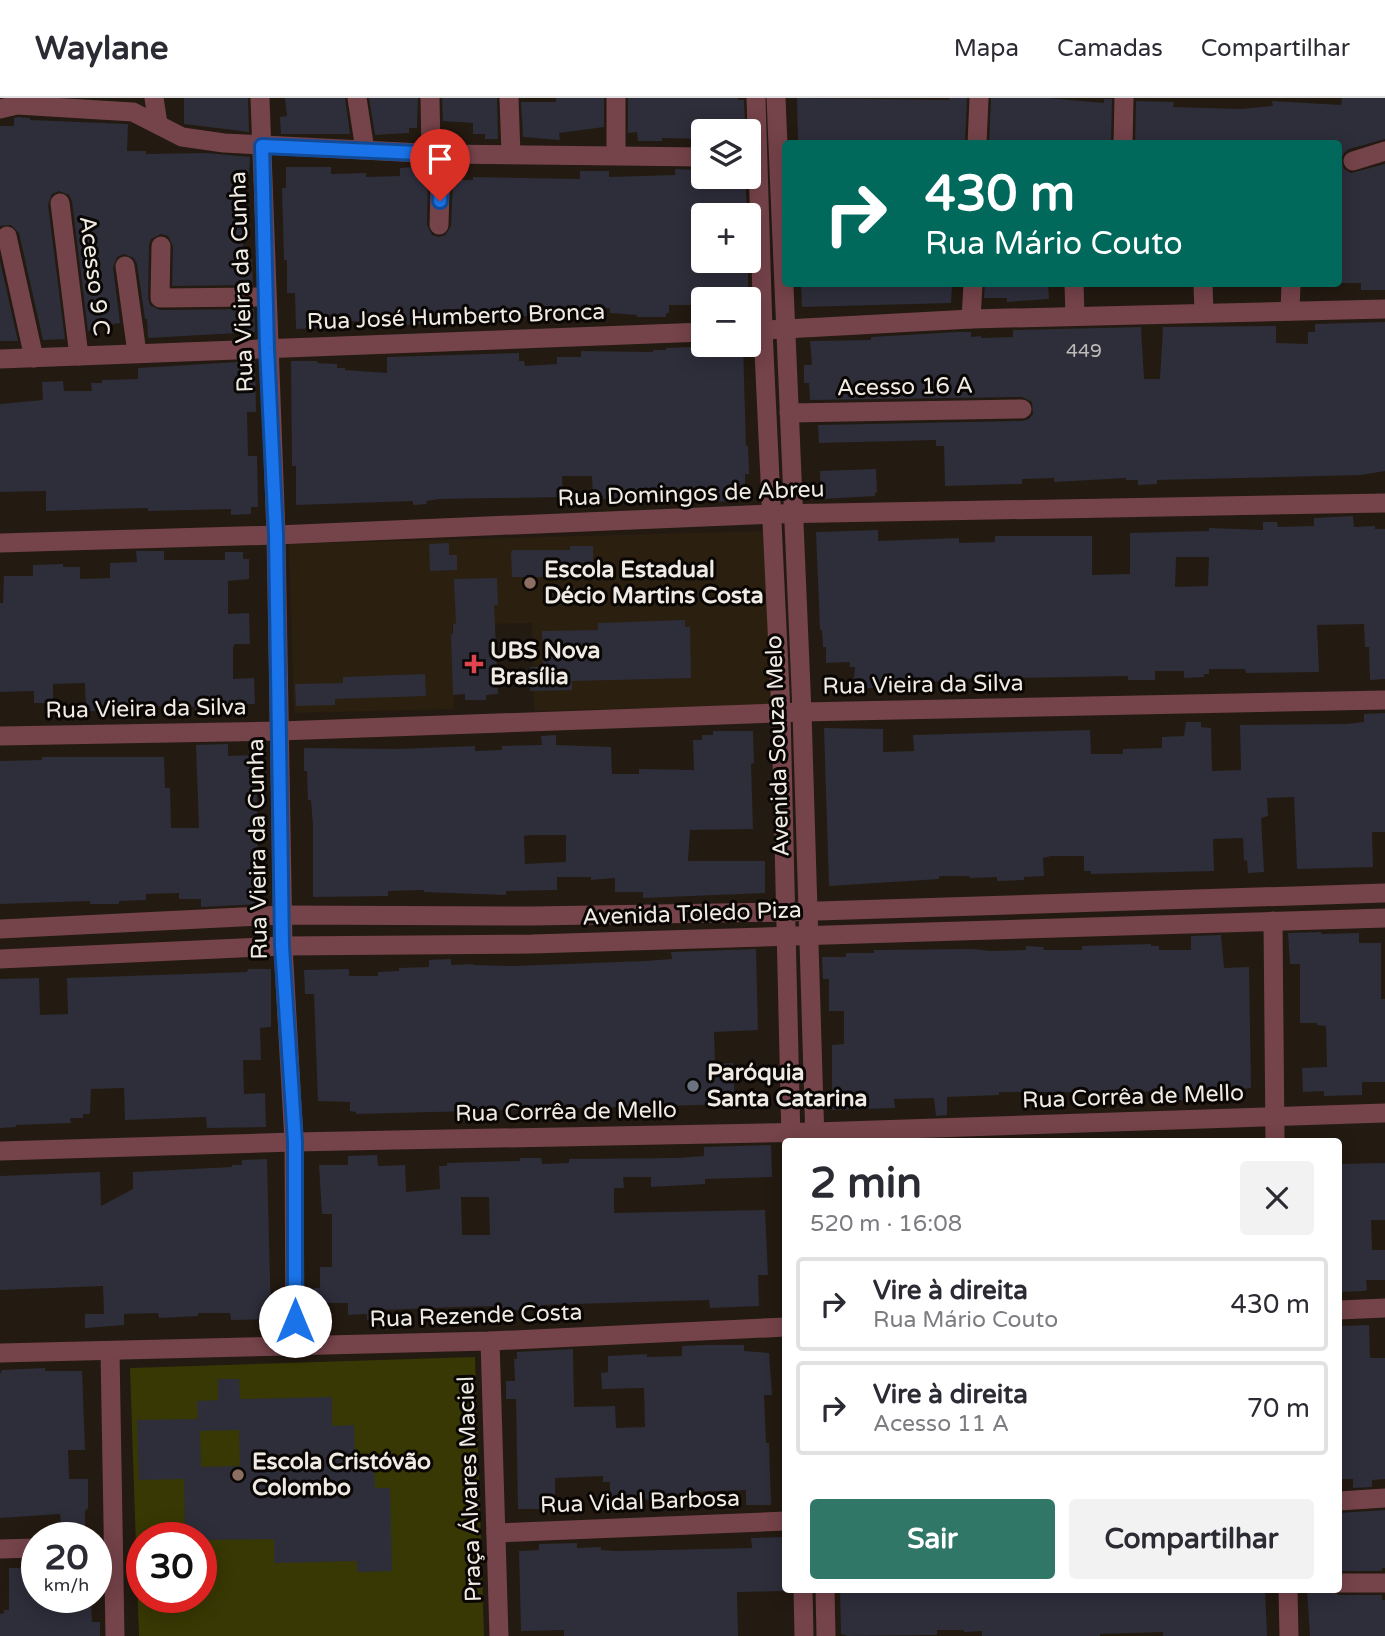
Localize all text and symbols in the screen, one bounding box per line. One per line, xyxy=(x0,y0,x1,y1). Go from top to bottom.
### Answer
text: Waylane xyxy=(35,29,169,68)
text: Mapa xyxy=(954,34,1019,63)
text: Camadas xyxy=(1057,34,1163,63)
text: Compartilhar xyxy=(1201,34,1350,63)
map controls xyxy=(691,119,761,357)
button: layers xyxy=(691,119,761,189)
pin xyxy=(410,129,470,201)
icon: arrive xyxy=(421,140,459,178)
text: 430 m xyxy=(925,165,1075,224)
icon: right xyxy=(810,168,901,259)
street label: Rua Vieira da Cunha xyxy=(224,171,260,393)
button: + xyxy=(691,203,761,273)
street label: Acesso 9 C xyxy=(73,214,115,338)
text: Rua Mário Couto xyxy=(925,225,1183,263)
button: − xyxy=(691,287,761,357)
street label: Rua José Humberto Bronca xyxy=(306,298,606,336)
house number: 449 xyxy=(1066,340,1102,362)
street label: Acesso 16 A xyxy=(837,372,973,402)
street label: Rua Domingos de Abreu xyxy=(557,475,825,513)
place label: Escola Estadual Décio Martins Costa xyxy=(544,556,764,610)
marker: Escola Estadual Décio Martins Costa xyxy=(522,575,538,591)
street label: Avenida Souza Melo xyxy=(760,635,796,857)
place label: UBS Nova Brasília xyxy=(490,637,600,691)
marker: UBS Nova Brasília xyxy=(464,654,484,674)
street label: Rua Vieira da Silva xyxy=(822,669,1024,701)
street label: Rua Vieira da Silva xyxy=(45,693,247,725)
street label: Rua Vieira da Cunha xyxy=(242,738,274,960)
street label: Avenida Toledo Piza xyxy=(582,896,802,932)
place label: Paróquia Santa Catarina xyxy=(707,1059,867,1113)
marker: Paróquia Santa Catarina xyxy=(685,1078,701,1094)
street label: Rua Corrêa de Mello xyxy=(1022,1079,1244,1115)
street label: Rua Corrêa de Mello xyxy=(455,1096,677,1128)
text: 2 min xyxy=(810,1158,922,1209)
button: close xyxy=(1240,1161,1314,1235)
text: 520 m · 16:08 xyxy=(810,1210,962,1238)
text: Vire à direita xyxy=(873,1275,1028,1306)
position arrow xyxy=(258,1284,332,1358)
icon: right xyxy=(814,1285,852,1323)
text: 430 m xyxy=(1230,1289,1310,1320)
street label: Rua Rezende Costa xyxy=(369,1298,583,1334)
text: Rua Mário Couto xyxy=(873,1306,1058,1334)
street label: Praça Álvares Maciel xyxy=(452,1375,488,1603)
text: Vire à direita xyxy=(873,1379,1028,1410)
icon: right xyxy=(814,1389,852,1427)
text: 70 m xyxy=(1247,1393,1310,1424)
text: Acesso 11 A xyxy=(873,1410,1009,1438)
place label: Escola Cristóvão Colombo xyxy=(252,1448,431,1502)
marker: Escola Cristóvão Colombo xyxy=(230,1467,246,1483)
street label: Rua Vidal Barbosa xyxy=(540,1485,740,1519)
button: Sair xyxy=(810,1499,1055,1579)
button: Compartilhar xyxy=(1069,1499,1314,1579)
speed limit sign: 30 xyxy=(126,1522,217,1613)
text: 20 xyxy=(45,1537,88,1579)
text: km/h xyxy=(44,1574,89,1596)

